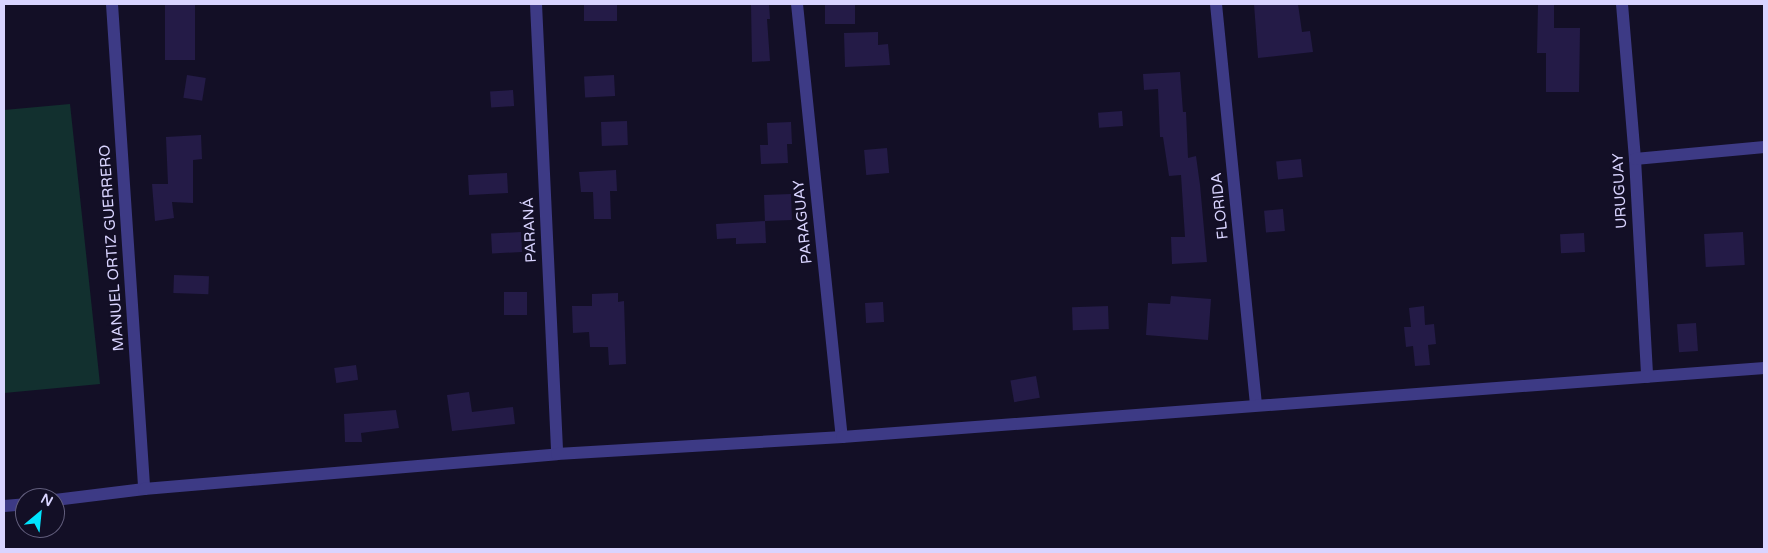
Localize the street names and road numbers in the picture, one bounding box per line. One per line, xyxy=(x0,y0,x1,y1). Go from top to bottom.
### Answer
street label: MANUEL ORTIZ GUERRERO xyxy=(96,144,128,352)
street label: URUGUAY xyxy=(1609,153,1631,229)
street label: FLORIDA xyxy=(1208,172,1232,240)
street label: PARAGUAY xyxy=(790,179,816,265)
street label: PARANÁ xyxy=(519,197,541,263)

